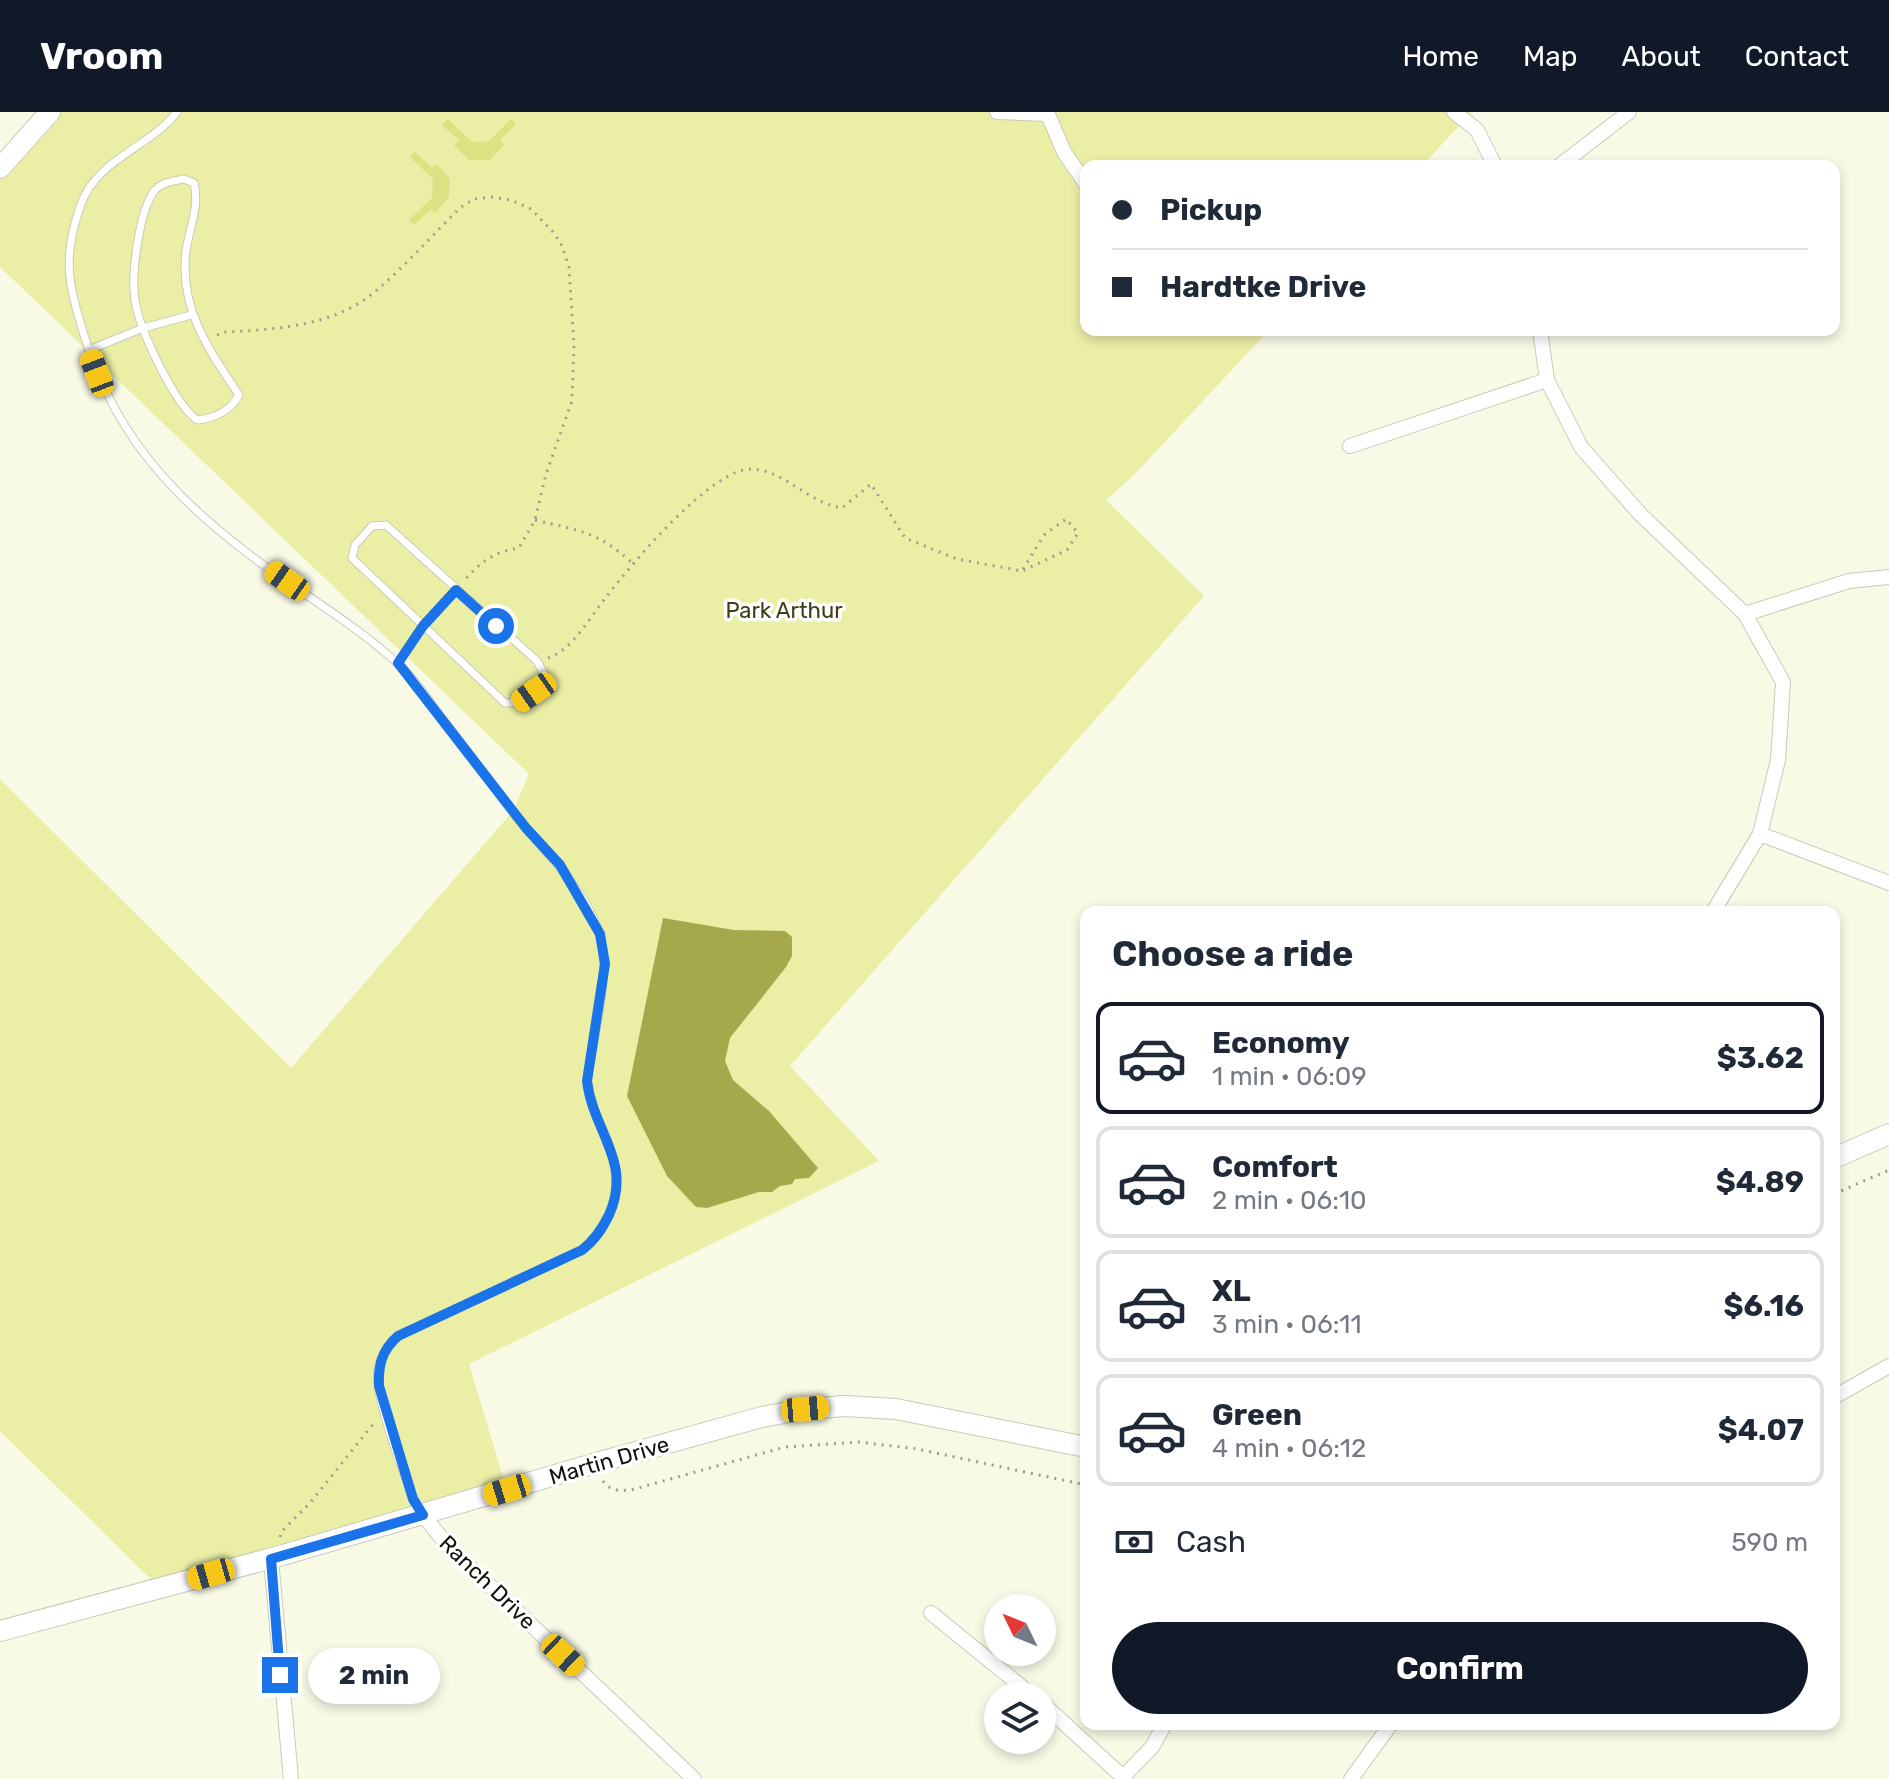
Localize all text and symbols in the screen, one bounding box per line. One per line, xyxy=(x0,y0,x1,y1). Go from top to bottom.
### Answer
text: Vroom xyxy=(40,33,163,79)
text: Home xyxy=(1402,40,1479,73)
text: Map xyxy=(1523,40,1577,73)
text: About xyxy=(1621,40,1701,73)
text: Contact xyxy=(1745,40,1849,73)
text: Pickup xyxy=(1160,192,1262,228)
text: Hardtke Drive xyxy=(1160,269,1366,305)
car xyxy=(77,346,117,400)
car xyxy=(260,557,314,605)
park label: Park Arthur xyxy=(725,597,843,624)
route start xyxy=(478,608,514,644)
car xyxy=(507,668,561,716)
text: Choose a ride xyxy=(1112,932,1353,975)
icon: car xyxy=(1116,1022,1188,1094)
text: Economy xyxy=(1212,1025,1350,1061)
text: $3.62 xyxy=(1717,1040,1804,1076)
text: 1 min · 06:09 xyxy=(1212,1061,1367,1092)
icon: car xyxy=(1116,1146,1188,1218)
text: Comfort xyxy=(1212,1149,1338,1185)
text: $4.89 xyxy=(1716,1164,1804,1200)
text: 2 min · 06:10 xyxy=(1212,1185,1367,1216)
icon: car xyxy=(1116,1270,1188,1342)
text: XL xyxy=(1212,1273,1251,1309)
text: $6.16 xyxy=(1723,1288,1804,1324)
text: 3 min · 06:11 xyxy=(1212,1309,1362,1340)
icon: car xyxy=(1116,1394,1188,1466)
car xyxy=(780,1395,830,1423)
text: Green xyxy=(1212,1397,1302,1433)
text: $4.07 xyxy=(1718,1412,1804,1448)
street label: Martin Drive xyxy=(546,1430,672,1490)
text: 4 min · 06:12 xyxy=(1212,1433,1366,1464)
car xyxy=(481,1472,533,1508)
icon: cash xyxy=(1112,1520,1156,1564)
text: Cash xyxy=(1176,1524,1246,1560)
text: 590 m xyxy=(1731,1527,1808,1558)
street label: Ranch Drive xyxy=(434,1530,542,1635)
car xyxy=(185,1556,237,1592)
north arrow xyxy=(984,1594,1056,1666)
map controls xyxy=(984,1594,1056,1754)
button: Confirm xyxy=(1112,1622,1808,1714)
car xyxy=(537,1630,589,1680)
callout: 2 min xyxy=(308,1647,440,1703)
route end xyxy=(262,1657,298,1693)
text: 2 min xyxy=(339,1660,409,1691)
button: layers xyxy=(984,1682,1056,1754)

